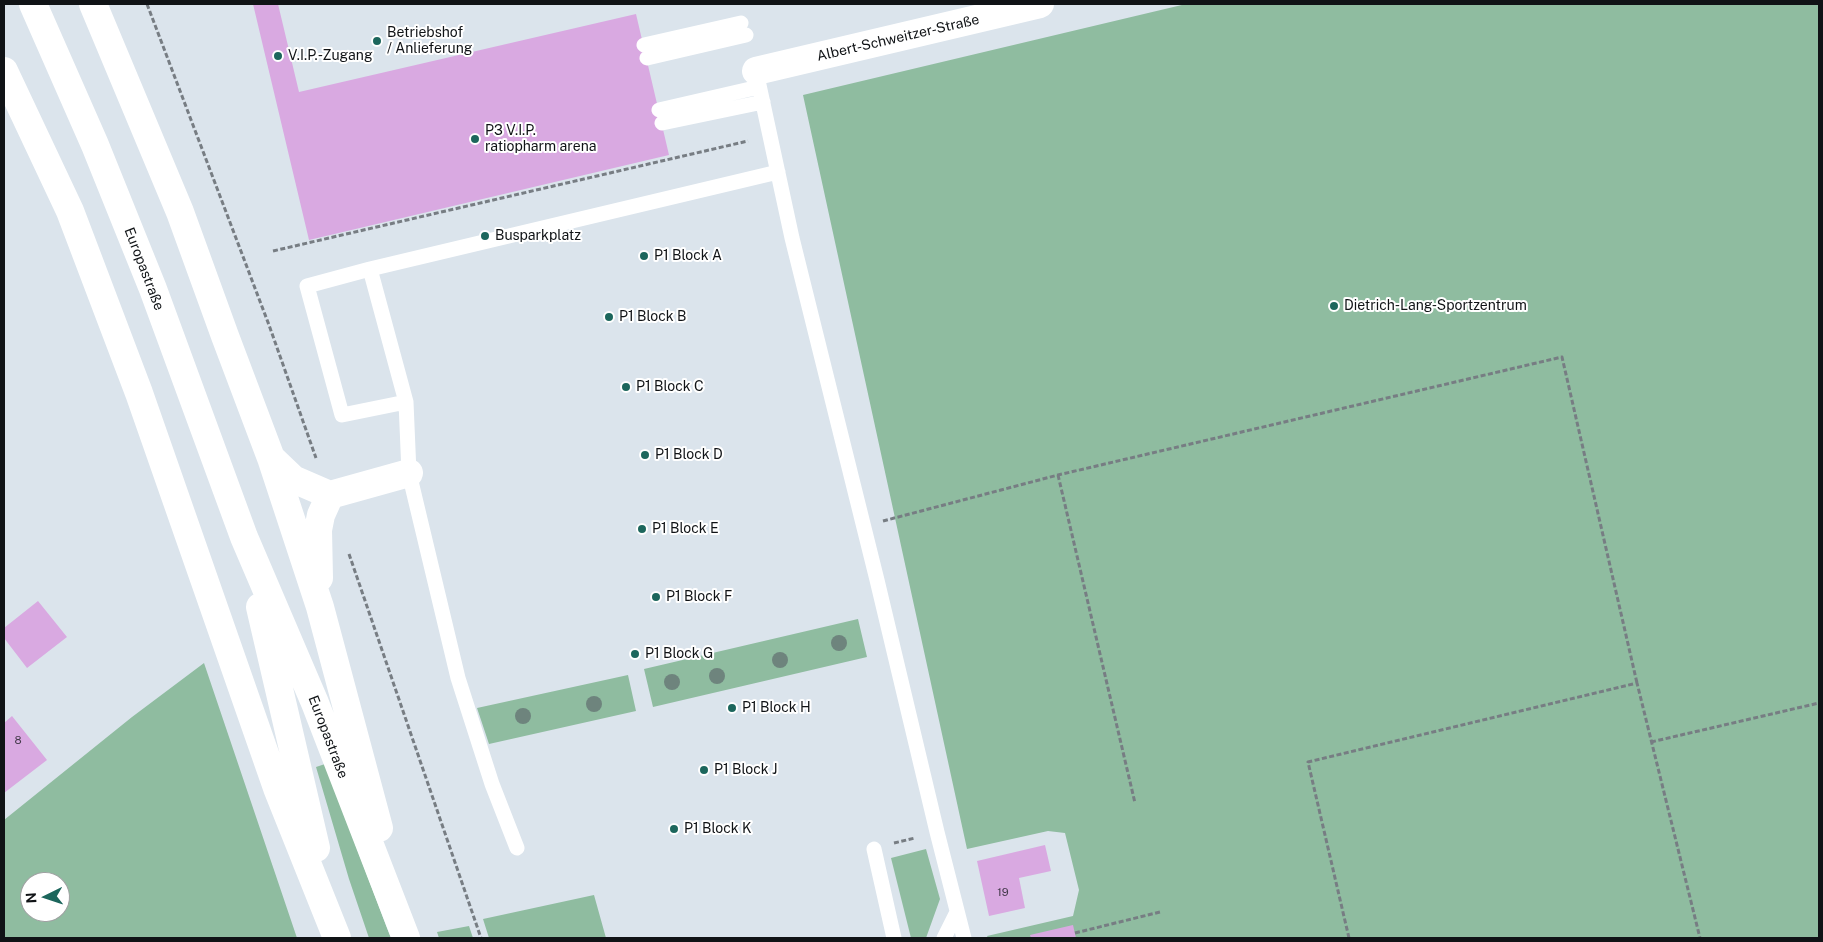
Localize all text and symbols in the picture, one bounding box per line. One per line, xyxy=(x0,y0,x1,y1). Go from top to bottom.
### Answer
street label: Albert-Schweitzer-Straße xyxy=(815,11,981,65)
place label: Betriebshof / Anlieferung xyxy=(387,25,472,58)
marker: Betriebshof / Anlieferung xyxy=(371,35,383,47)
place label: V.I.P.-Zugang xyxy=(288,48,373,64)
marker: V.I.P.-Zugang xyxy=(272,50,284,62)
place label: P3 V.I.P. ratiopharm arena xyxy=(485,123,596,156)
marker: P3 V.I.P. ratiopharm arena xyxy=(469,133,481,145)
street label: Europastraße xyxy=(120,225,168,313)
place label: Busparkplatz xyxy=(495,228,581,244)
marker: Busparkplatz xyxy=(479,230,491,242)
place label: P1 Block A xyxy=(654,248,722,264)
marker: P1 Block A xyxy=(638,250,650,262)
place label: Dietrich-Lang-Sportzentrum xyxy=(1344,298,1527,314)
marker: Dietrich-Lang-Sportzentrum xyxy=(1328,300,1340,312)
place label: P1 Block B xyxy=(619,309,686,325)
marker: P1 Block B xyxy=(603,311,615,323)
place label: P1 Block C xyxy=(636,379,704,395)
marker: P1 Block C xyxy=(620,381,632,393)
place label: P1 Block D xyxy=(655,447,723,463)
marker: P1 Block D xyxy=(639,449,651,461)
place label: P1 Block E xyxy=(652,521,719,537)
marker: P1 Block E xyxy=(636,523,648,535)
place label: P1 Block F xyxy=(666,589,732,605)
marker: P1 Block F xyxy=(650,591,662,603)
place label: P1 Block G xyxy=(645,646,713,662)
marker: P1 Block G xyxy=(629,648,641,660)
street label: Europastraße xyxy=(304,693,352,781)
place label: P1 Block H xyxy=(742,700,811,716)
marker: P1 Block H xyxy=(726,702,738,714)
house number: 8 xyxy=(14,734,22,748)
place label: P1 Block J xyxy=(714,762,777,778)
marker: P1 Block J xyxy=(698,764,710,776)
place label: P1 Block K xyxy=(684,821,752,837)
marker: P1 Block K xyxy=(668,823,680,835)
north arrow xyxy=(20,872,70,922)
house number: 19 xyxy=(997,886,1009,900)
text: N xyxy=(23,892,39,904)

